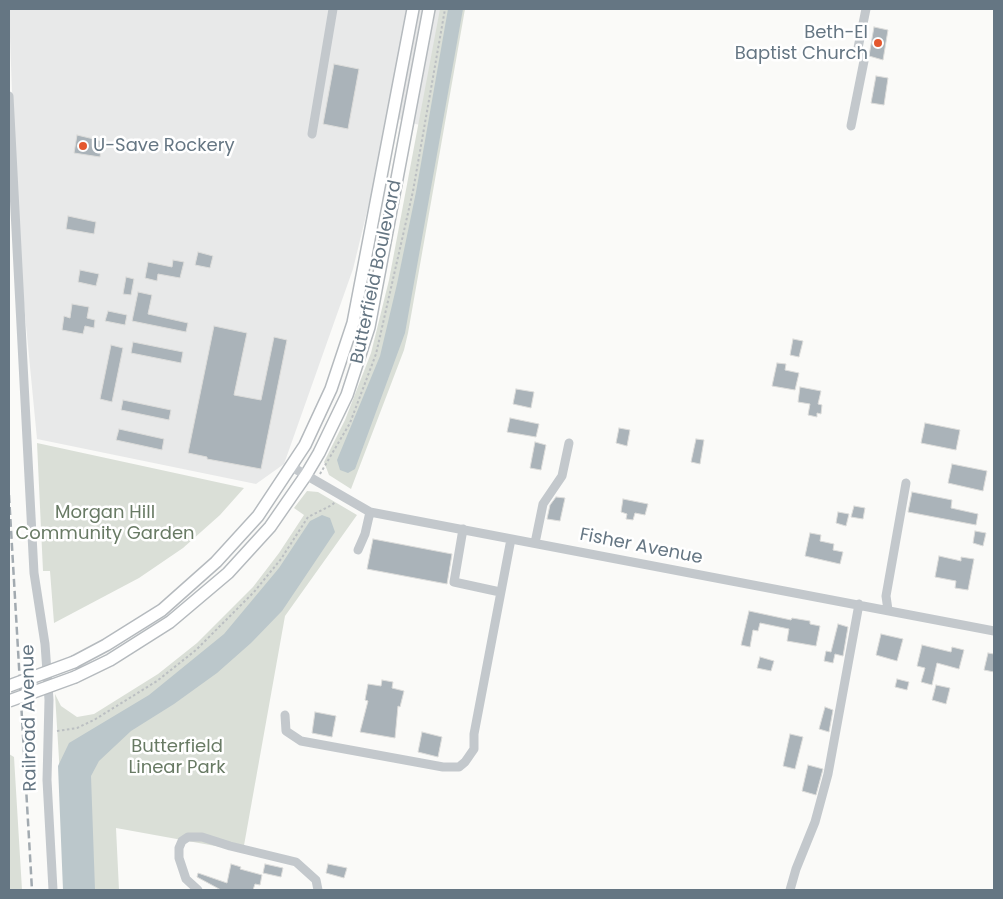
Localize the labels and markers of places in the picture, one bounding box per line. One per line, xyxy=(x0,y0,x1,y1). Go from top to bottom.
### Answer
place label: Beth-El Baptist Church xyxy=(735,22,868,64)
marker: Beth-El Baptist Church xyxy=(872,37,884,49)
place label: U-Save Rockery xyxy=(93,135,235,157)
marker: U-Save Rockery xyxy=(77,140,89,152)

